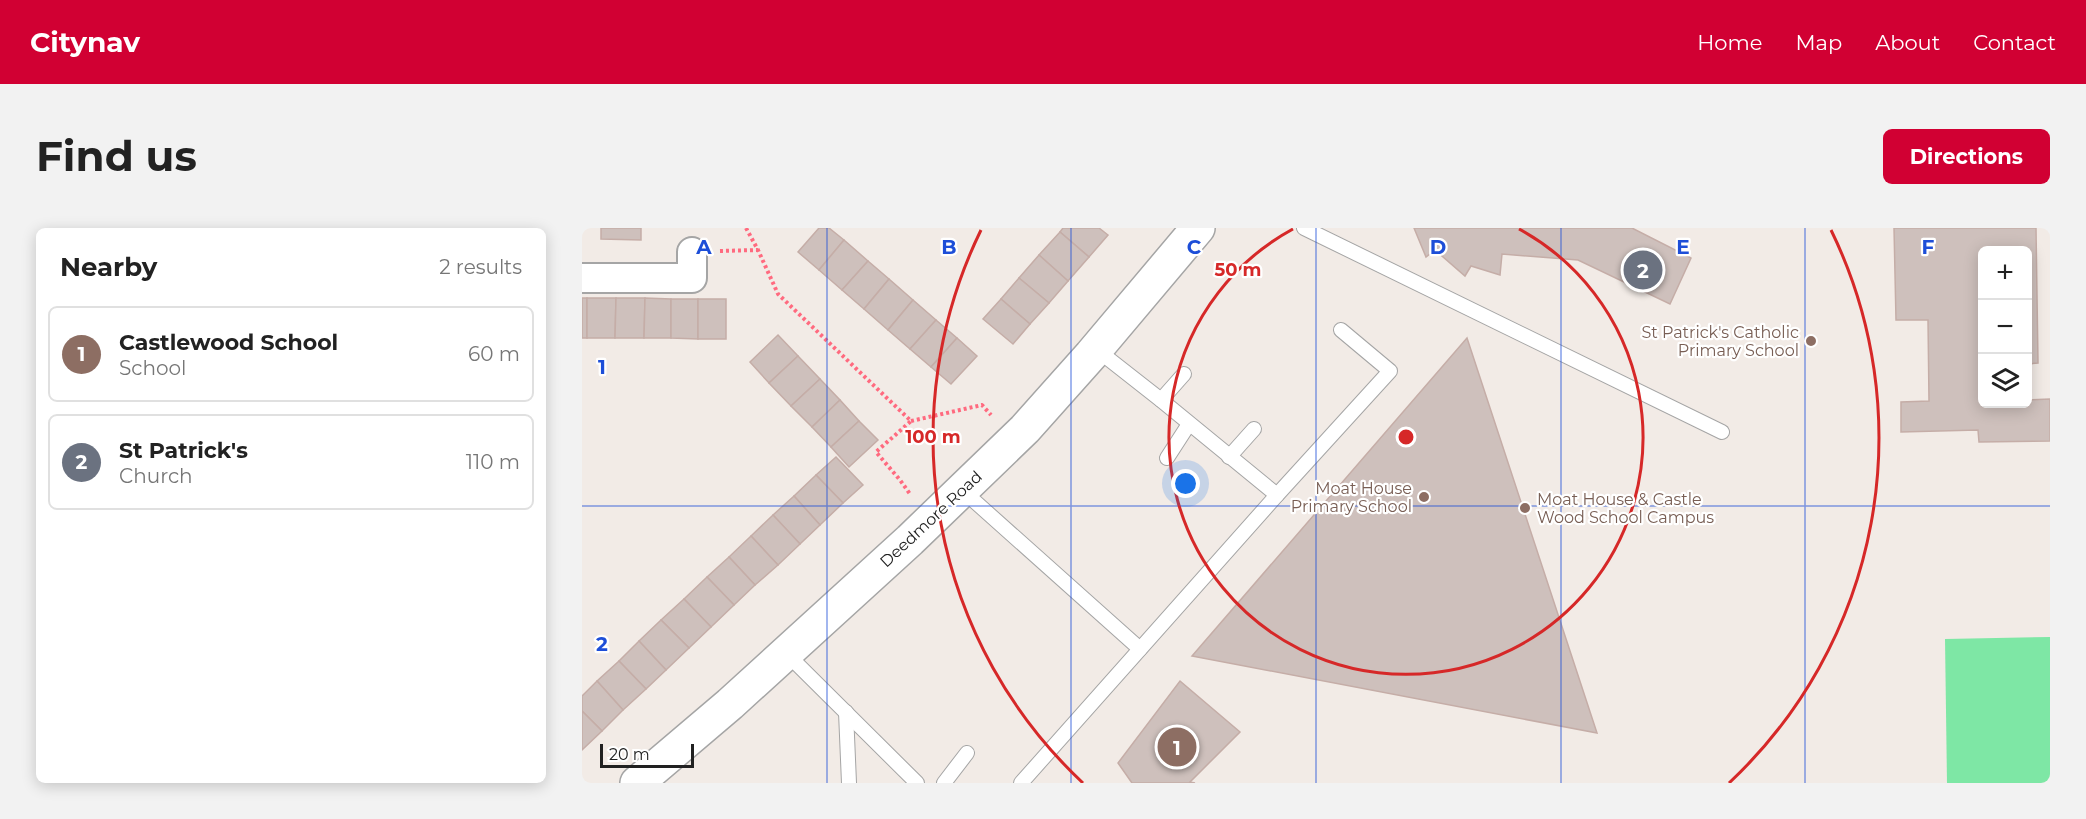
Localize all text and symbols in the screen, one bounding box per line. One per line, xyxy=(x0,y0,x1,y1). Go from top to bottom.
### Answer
text: Citynav xyxy=(30,25,140,59)
text: Home xyxy=(1697,30,1762,55)
text: Map xyxy=(1795,30,1842,55)
text: About xyxy=(1875,30,1940,55)
text: Contact xyxy=(1973,30,2056,55)
button: Directions xyxy=(1883,129,2050,184)
text: Find us xyxy=(36,130,197,182)
text: A xyxy=(695,235,712,259)
text: B xyxy=(941,235,957,259)
text: C xyxy=(1187,235,1202,259)
text: D xyxy=(1430,235,1446,259)
text: E xyxy=(1676,235,1690,259)
text: F xyxy=(1922,235,1935,259)
map controls xyxy=(1978,246,2032,408)
button: + xyxy=(1978,246,2032,300)
pin: 2 xyxy=(1624,248,1662,292)
text: Nearby xyxy=(60,251,157,283)
text: 2 results xyxy=(439,255,522,279)
text: 50 m xyxy=(1215,259,1261,281)
button: − xyxy=(1978,300,2032,354)
place label: St Patrick's Catholic Primary School xyxy=(1641,323,1799,360)
text: Castlewood School xyxy=(119,329,338,356)
marker: St Patrick's Catholic Primary School xyxy=(1804,334,1818,348)
text: 1 xyxy=(78,342,85,366)
text: 60 m xyxy=(468,342,520,366)
button: layers xyxy=(1978,354,2032,408)
text: 1 xyxy=(598,355,606,379)
text: School xyxy=(119,356,186,380)
text: 100 m xyxy=(905,426,961,448)
centre of rings xyxy=(1396,427,1416,447)
text: St Patrick's xyxy=(119,437,248,464)
text: 2 xyxy=(76,450,87,474)
text: 110 m xyxy=(466,450,520,474)
text: Church xyxy=(119,464,193,488)
street label: Deedmore Road xyxy=(876,467,986,571)
your location xyxy=(1171,469,1200,498)
place label: Moat House Primary School xyxy=(1291,479,1412,516)
marker: Moat House Primary School xyxy=(1417,490,1431,504)
place label: Moat House & Castle Wood School Campus xyxy=(1537,490,1714,527)
marker: Moat House & Castle Wood School Campus xyxy=(1518,501,1532,515)
text: 2 xyxy=(596,632,608,656)
pin: 1 xyxy=(1158,724,1196,770)
scale bar xyxy=(600,741,694,768)
text: 20 m xyxy=(609,745,650,764)

